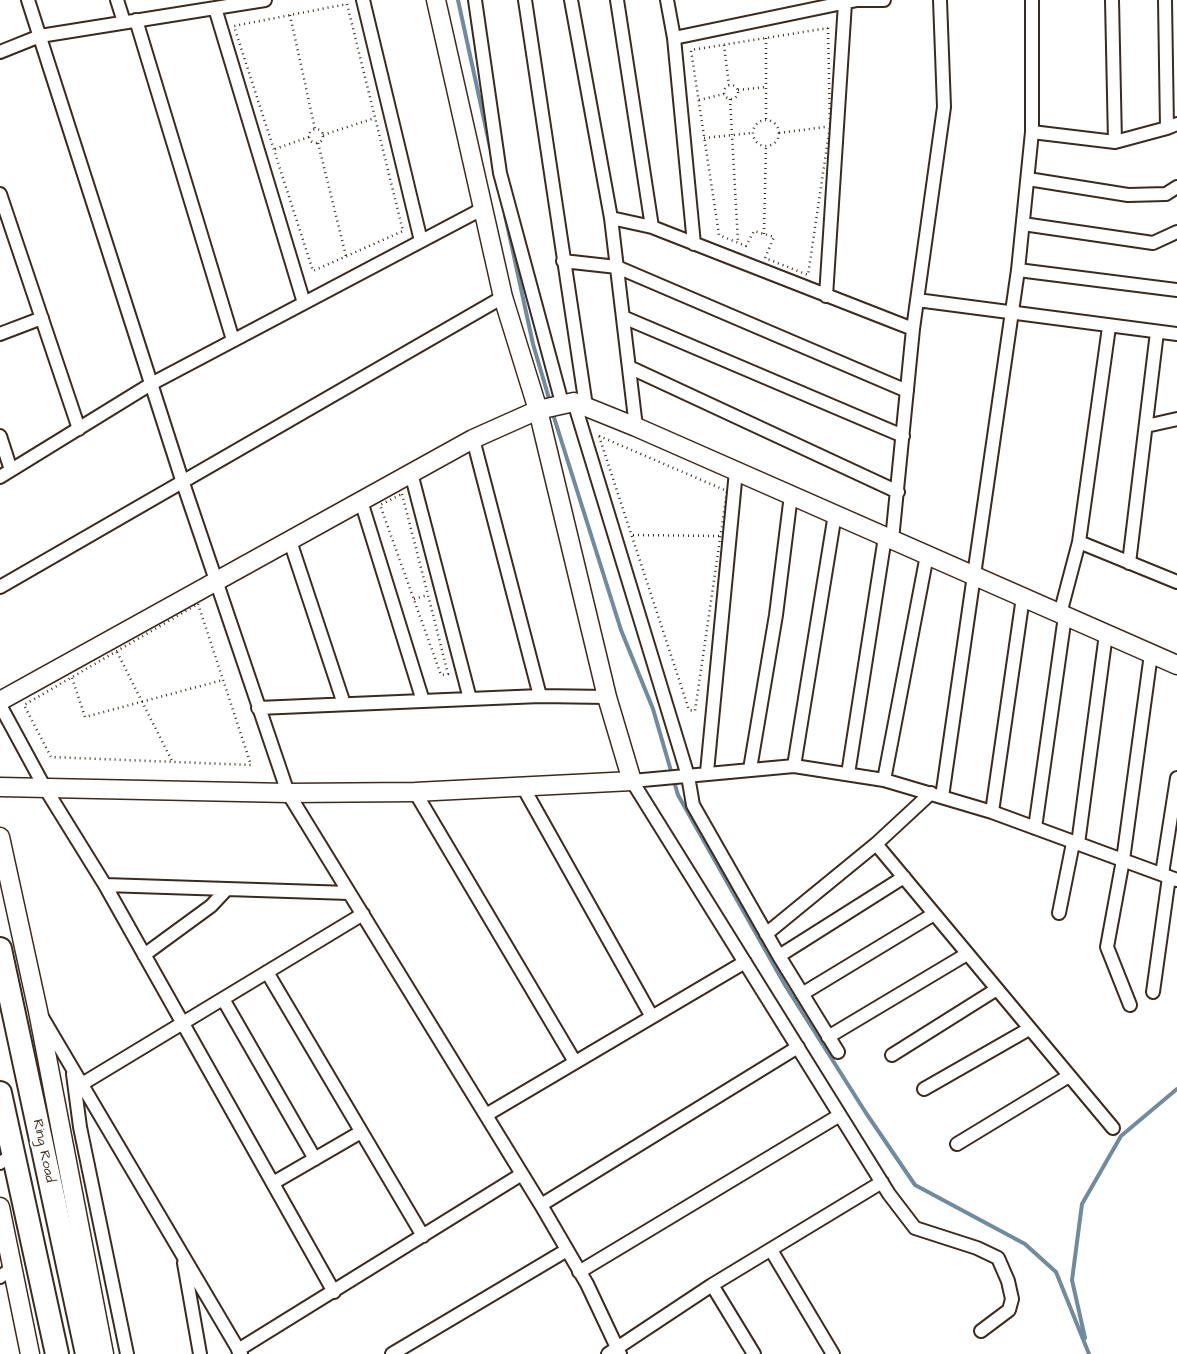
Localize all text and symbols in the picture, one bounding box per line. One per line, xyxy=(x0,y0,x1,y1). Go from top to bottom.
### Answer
street label: Ring Road xyxy=(28,1118,58,1184)

